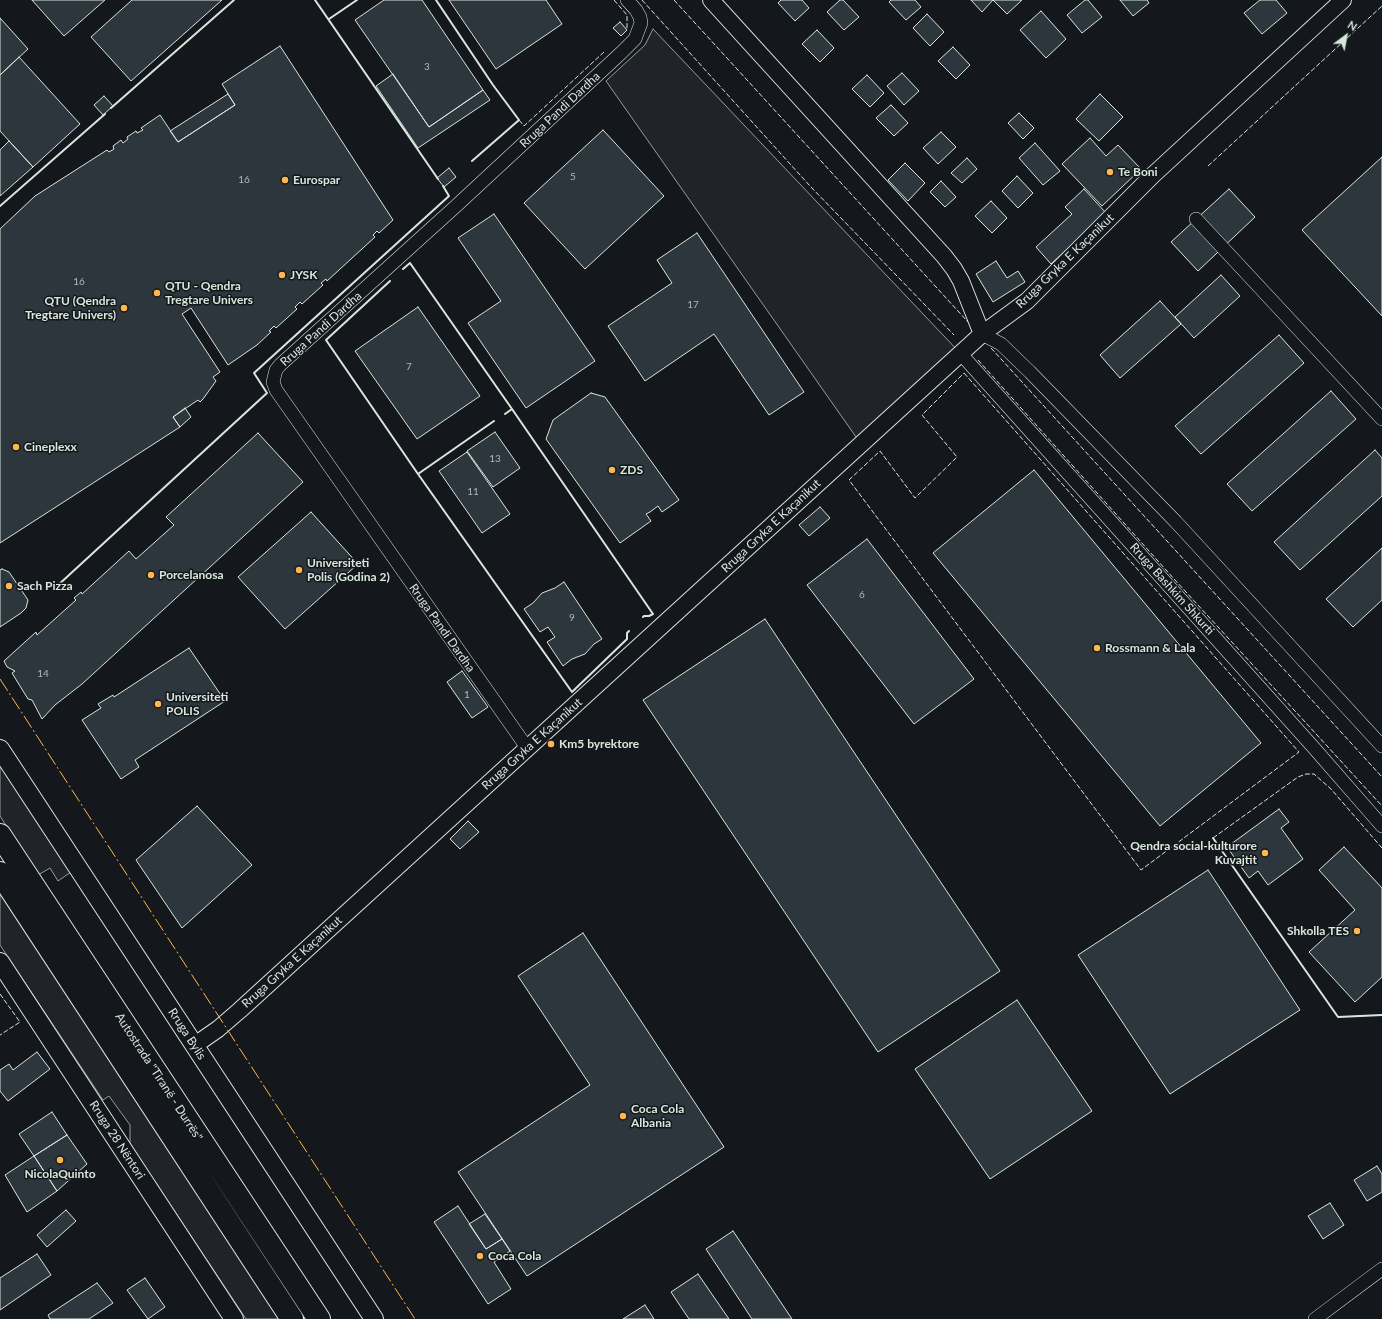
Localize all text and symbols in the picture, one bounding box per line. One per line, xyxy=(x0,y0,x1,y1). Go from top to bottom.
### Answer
north arrow xyxy=(1326,16,1366,56)
text: N xyxy=(1346,18,1360,33)
house number: 3 xyxy=(424,61,430,73)
street label: Rruga Pandi Dardha xyxy=(517,69,603,151)
place label: Te Boni xyxy=(1118,165,1158,179)
marker: Te Boni xyxy=(1105,167,1115,177)
house number: 5 xyxy=(570,171,576,183)
place label: Eurospar xyxy=(293,173,340,187)
house number: 16 xyxy=(238,174,250,186)
marker: Eurospar xyxy=(280,175,290,185)
street label: Rruga Gryka E Kaçanikut xyxy=(1013,211,1117,311)
place label: JYSK xyxy=(290,268,317,282)
marker: JYSK xyxy=(277,270,287,280)
house number: 16 xyxy=(73,276,85,288)
place label: QTU - Qendra Tregtare Univers xyxy=(165,279,253,307)
marker: QTU - Qendra Tregtare Univers xyxy=(152,288,162,298)
street label: Rruga Pandi Dardha xyxy=(277,289,365,369)
place label: QTU (Qendra Tregtare Univers) xyxy=(25,294,116,322)
house number: 17 xyxy=(687,299,699,311)
marker: QTU (Qendra Tregtare Univers) xyxy=(119,303,129,313)
house number: 7 xyxy=(406,361,412,373)
place label: Cineplexx xyxy=(24,440,77,454)
marker: Cineplexx xyxy=(11,442,21,452)
house number: 13 xyxy=(489,453,501,465)
place label: ZDS xyxy=(620,463,643,477)
marker: ZDS xyxy=(607,465,617,475)
street label: Rruga Gryka E Kaçanikut xyxy=(718,476,824,576)
house number: 11 xyxy=(467,486,479,498)
street label: Rruga Bashkim Shkurti xyxy=(1127,540,1217,638)
place label: Universiteti Polis (Godina 2) xyxy=(307,556,390,584)
marker: Universiteti Polis (Godina 2) xyxy=(294,565,304,575)
place label: Porcelanosa xyxy=(159,568,224,582)
marker: Porcelanosa xyxy=(146,570,156,580)
place label: Sach Pizza xyxy=(17,579,73,593)
marker: Sach Pizza xyxy=(4,581,14,591)
street label: Rruga Pandi Dardha xyxy=(406,581,478,675)
house number: 6 xyxy=(859,589,865,601)
house number: 9 xyxy=(569,612,575,624)
place label: Rossmann & Lala xyxy=(1105,641,1195,655)
marker: Rossmann & Lala xyxy=(1092,643,1102,653)
house number: 14 xyxy=(37,668,49,680)
house number: 1 xyxy=(464,689,470,701)
place label: Universiteti POLIS xyxy=(166,690,228,718)
street label: Rruga Gryka E Kaçanikut xyxy=(479,695,585,793)
marker: Universiteti POLIS xyxy=(153,699,163,709)
place label: Km5 byrektore xyxy=(559,737,639,751)
marker: Km5 byrektore xyxy=(546,739,556,749)
place label: Qendra social-kulturore Kuvajtit xyxy=(1130,839,1257,867)
marker: Qendra social-kulturore Kuvajtit xyxy=(1260,848,1270,858)
street label: Rruga Gryka E Kaçanikut xyxy=(239,913,345,1011)
place label: Shkolla TES xyxy=(1287,924,1349,938)
marker: Shkolla TES xyxy=(1352,926,1362,936)
street label: Rruga Bylis xyxy=(165,1006,209,1062)
street label: Autostrada "Tiranë - Durrës" xyxy=(112,1010,206,1144)
street label: Rruga 28 Nëntori xyxy=(86,1098,148,1182)
place label: Coca Cola Albania xyxy=(631,1102,684,1130)
marker: Coca Cola Albania xyxy=(618,1111,628,1121)
marker: NicolaQuinto xyxy=(55,1155,65,1165)
place label: NicolaQuinto xyxy=(24,1167,96,1181)
place label: Coca Cola xyxy=(488,1249,541,1263)
marker: Coca Cola xyxy=(475,1251,485,1261)

